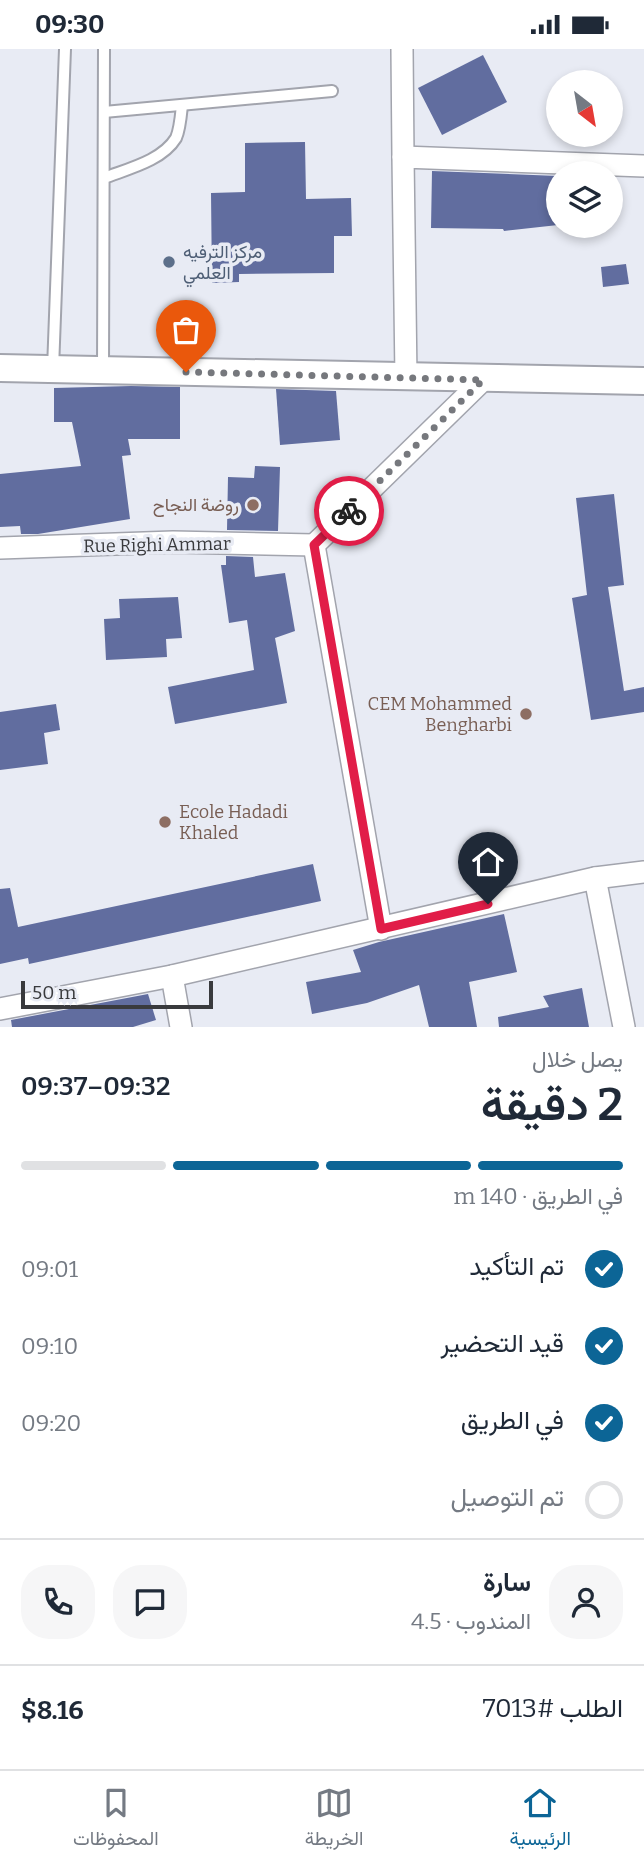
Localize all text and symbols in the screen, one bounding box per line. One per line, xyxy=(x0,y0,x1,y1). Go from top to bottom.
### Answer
text: 09:30 xyxy=(35,9,104,40)
north arrow xyxy=(546,70,623,147)
map controls xyxy=(546,70,623,238)
button: layers xyxy=(546,161,623,238)
place label: مركز الترفيه العلمي xyxy=(183,241,262,288)
marker: مركز الترفيه العلمي xyxy=(161,254,177,270)
pin xyxy=(156,300,216,372)
icon: bag xyxy=(167,311,205,349)
courier xyxy=(314,476,384,546)
icon: bike xyxy=(330,492,368,530)
place label: روضة النجاح xyxy=(153,494,239,517)
marker: روضة النجاح xyxy=(245,497,261,513)
street label: Rue Righi Ammar xyxy=(83,533,231,557)
place label: CEM Mohammed Bengharbi xyxy=(368,693,512,736)
marker: CEM Mohammed Bengharbi xyxy=(518,706,534,722)
place label: Ecole Hadadi Khaled xyxy=(179,801,288,844)
marker: Ecole Hadadi Khaled xyxy=(157,814,173,830)
pin xyxy=(458,832,518,904)
icon: home xyxy=(469,843,507,881)
scale bar xyxy=(21,978,214,1010)
text: 50 m xyxy=(32,981,76,1004)
text: يصل خلال xyxy=(532,1045,623,1073)
text: 09:32–09:37 xyxy=(21,1071,170,1102)
text: 2 دقيقة xyxy=(481,1077,623,1132)
text: في الطريق · 140 m xyxy=(454,1182,623,1210)
icon: check xyxy=(585,1250,623,1288)
text: تم التأكيد xyxy=(469,1251,564,1282)
text: 09:01 xyxy=(21,1255,78,1283)
icon: check xyxy=(585,1327,623,1365)
text: قيد التحضير xyxy=(440,1328,564,1359)
text: 09:10 xyxy=(21,1332,78,1360)
icon: check xyxy=(585,1404,623,1442)
text: في الطريق xyxy=(461,1405,564,1436)
text: 09:20 xyxy=(21,1409,81,1437)
text: تم التوصيل xyxy=(450,1482,564,1513)
button: phone xyxy=(21,1565,95,1639)
button: chat xyxy=(113,1565,187,1639)
button: person xyxy=(549,1565,623,1639)
text: سارة xyxy=(483,1567,531,1598)
text: المندوب · 4.5 xyxy=(411,1607,531,1635)
text: الطلب #7013 xyxy=(482,1693,623,1724)
text: $8.16 xyxy=(21,1695,84,1726)
tab: المحفوظات xyxy=(73,1784,159,1855)
tab: الخريطة xyxy=(305,1784,363,1855)
tab: الرئيسية xyxy=(510,1784,571,1855)

